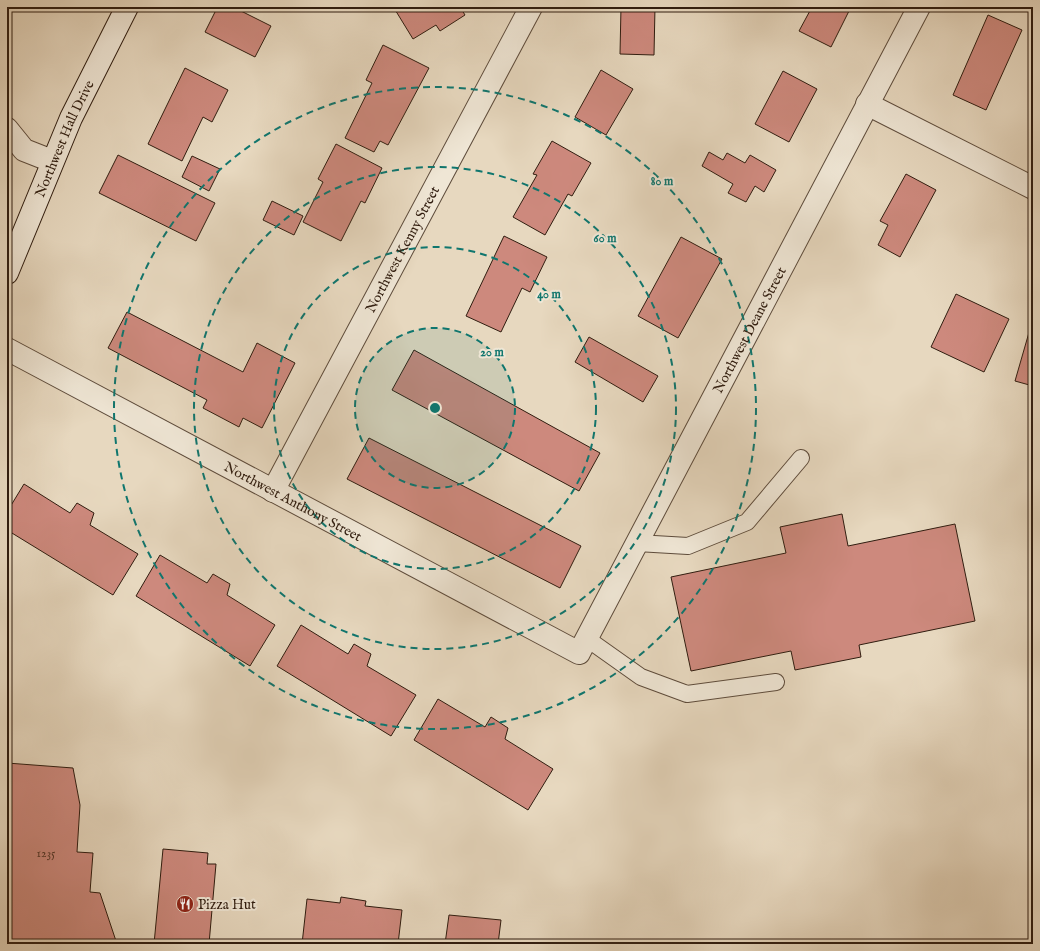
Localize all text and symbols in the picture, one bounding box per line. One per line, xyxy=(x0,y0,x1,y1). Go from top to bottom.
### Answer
street label: Northwest Hall Drive xyxy=(31,77,99,200)
text: 80 m xyxy=(651,174,674,189)
street label: Northwest Kenny Street xyxy=(362,183,444,316)
text: 60 m xyxy=(594,231,617,246)
street label: Northwest Deane Street xyxy=(709,264,791,397)
text: 40 m xyxy=(537,287,562,302)
text: 20 m xyxy=(480,345,504,360)
centre of rings xyxy=(428,401,442,415)
street label: Northwest Anthony Street xyxy=(221,458,365,546)
house number: 1235 xyxy=(37,846,56,861)
restaurant icon: Pizza Hut xyxy=(175,894,195,914)
place label: Pizza Hut xyxy=(198,896,256,914)

